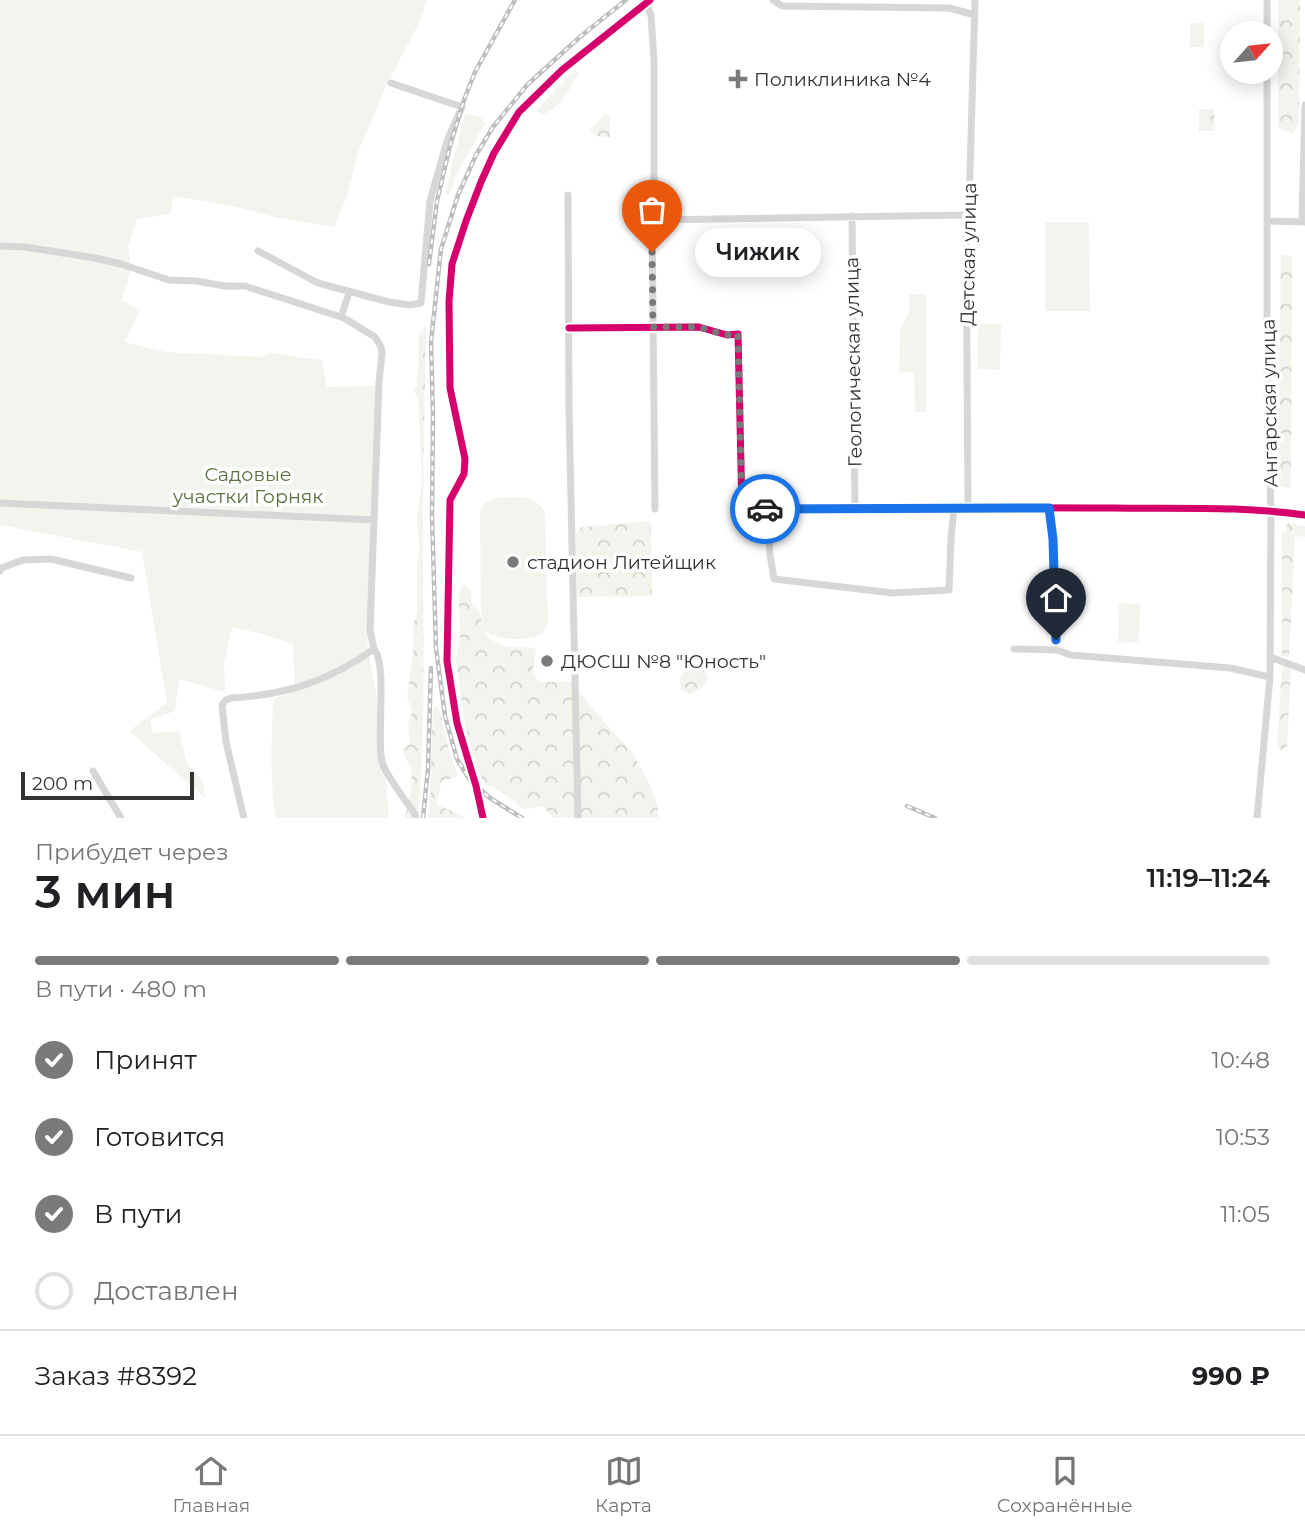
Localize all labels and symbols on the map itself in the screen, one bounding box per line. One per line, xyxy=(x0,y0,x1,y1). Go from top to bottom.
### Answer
north arrow xyxy=(1220,21,1283,84)
place label: Поликлиника №4 xyxy=(754,68,931,91)
marker: Поликлиника №4 xyxy=(728,69,748,89)
pin xyxy=(622,180,682,252)
street label: Детская улица xyxy=(956,182,981,326)
callout: Чижик xyxy=(694,228,820,276)
street label: Геологическая улица xyxy=(840,257,867,467)
street label: Ангарская улица xyxy=(1257,319,1282,487)
park label: Садовые участки Горняк xyxy=(172,463,323,508)
courier xyxy=(730,474,800,544)
place label: стадион Литейщик xyxy=(527,551,716,574)
marker: стадион Литейщик xyxy=(505,554,521,570)
pin xyxy=(1026,568,1086,640)
place label: ДЮСШ №8 "Юность" xyxy=(561,650,766,673)
marker: ДЮСШ №8 "Юность" xyxy=(539,653,555,669)
scale bar xyxy=(21,769,194,801)

